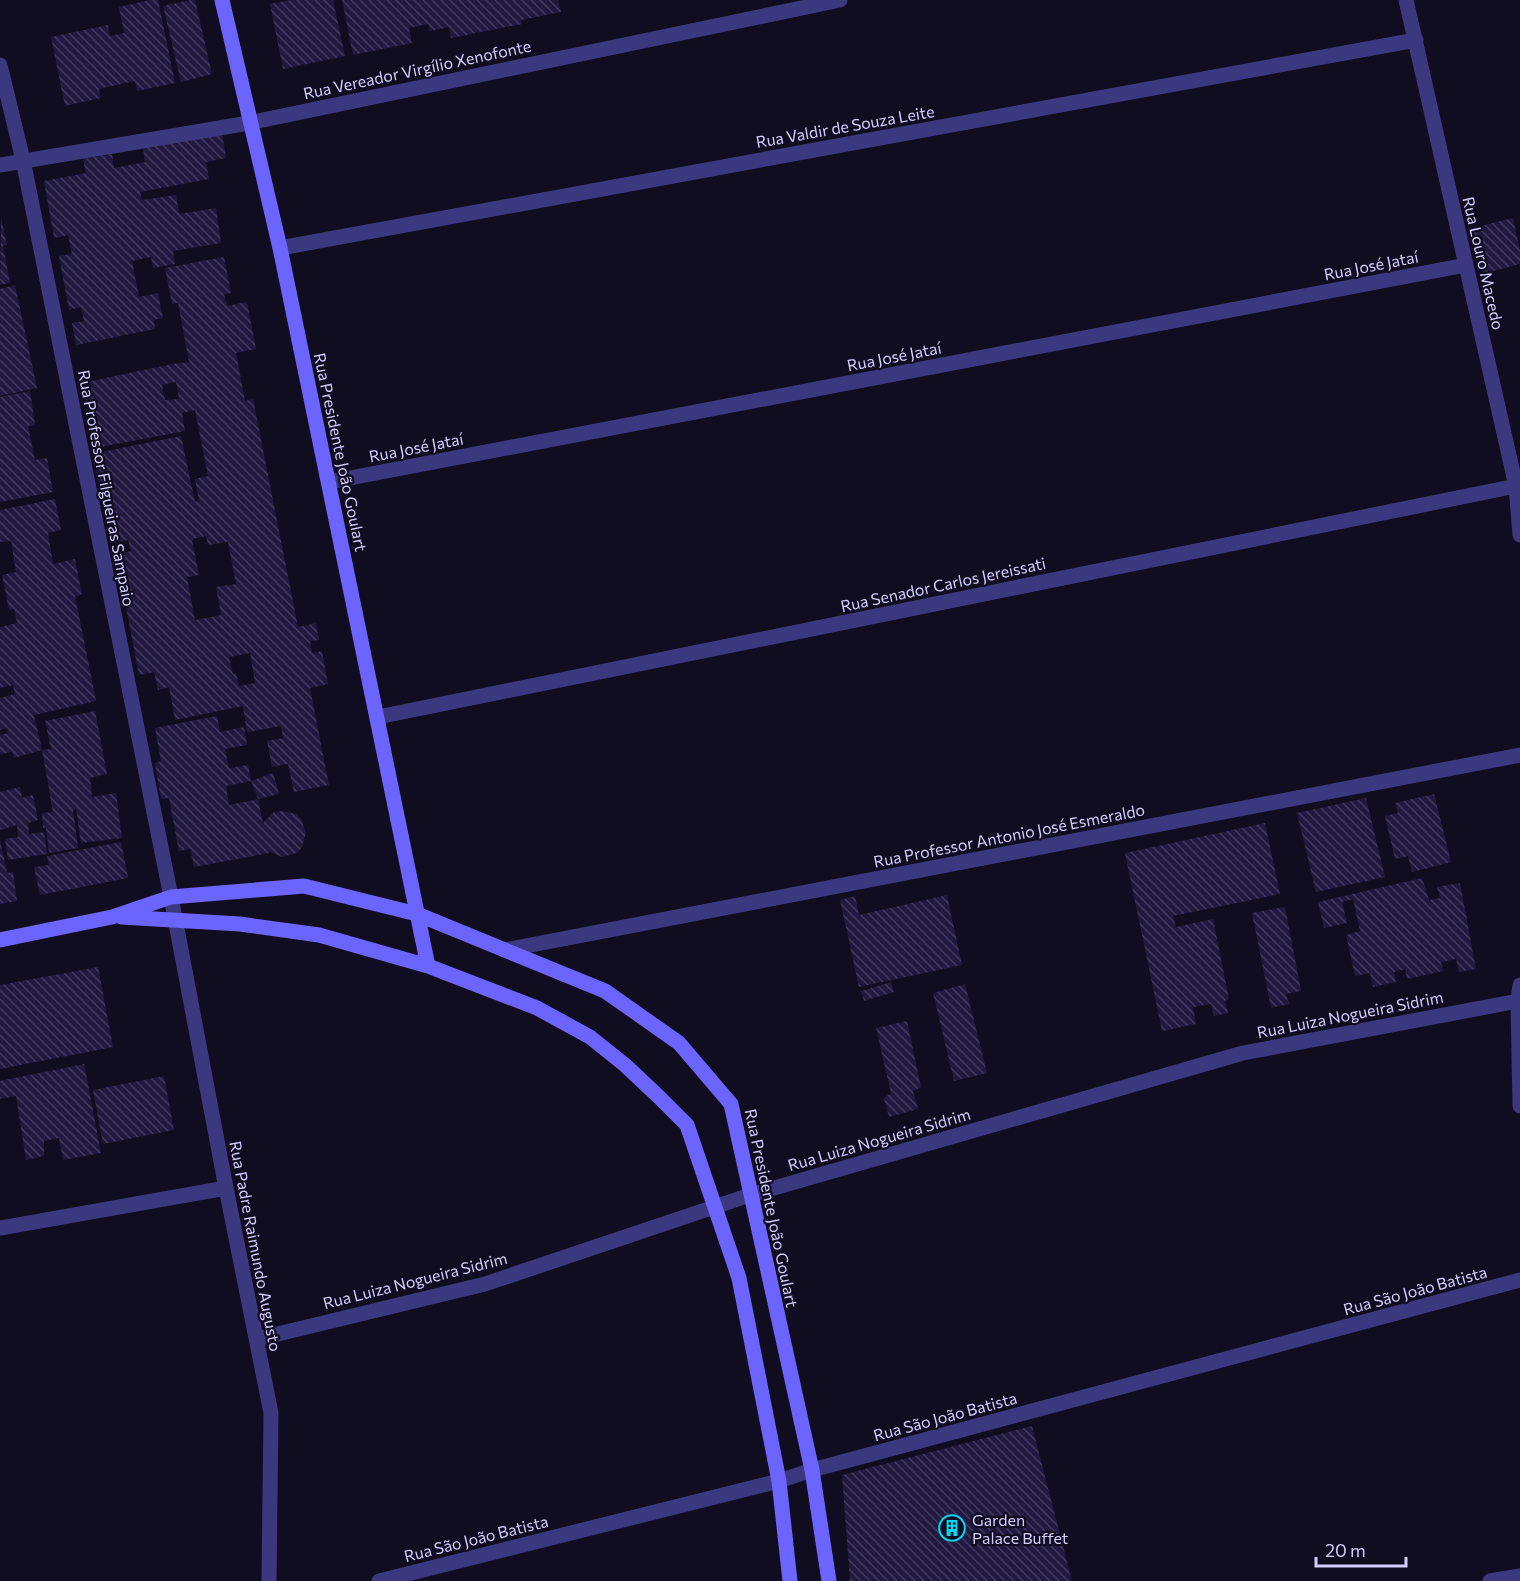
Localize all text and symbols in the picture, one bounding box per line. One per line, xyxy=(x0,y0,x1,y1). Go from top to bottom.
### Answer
street label: Rua Vereador Virgílio Xenofonte xyxy=(301,36,533,102)
street label: Rua Valdir de Souza Leite xyxy=(754,101,936,151)
street label: Rua Louro Macedo xyxy=(1459,195,1509,331)
street label: Rua José Jataí xyxy=(1322,246,1421,283)
street label: Rua José Jataí xyxy=(845,337,944,374)
street label: Rua Presidente João Goulart xyxy=(311,351,371,553)
street label: Rua Professor Filgueiras Sampaio xyxy=(75,368,139,608)
street label: Rua José Jataí xyxy=(367,428,466,465)
street label: Rua Senador Carlos Jereissati xyxy=(839,553,1047,615)
street label: Rua Professor Antonio José Esmeraldo xyxy=(872,799,1146,871)
street label: Rua Luiza Nogueira Sidrim xyxy=(1255,987,1445,1041)
street label: Rua Luiza Nogueira Sidrim xyxy=(785,1104,973,1174)
street label: Rua Presidente João Goulart xyxy=(742,1107,802,1309)
street label: Rua Padre Raimundo Augusto xyxy=(226,1139,286,1353)
street label: Rua Luiza Nogueira Sidrim xyxy=(321,1248,509,1312)
street label: Rua São João Batista xyxy=(1341,1262,1489,1318)
street label: Rua São João Batista xyxy=(871,1388,1019,1444)
place label: Garden Palace Buffet xyxy=(972,1510,1069,1547)
street label: Rua São João Batista xyxy=(402,1511,550,1565)
building icon: Garden Palace Buffet xyxy=(937,1513,967,1543)
scale bar xyxy=(1316,1530,1406,1568)
text: 20 m xyxy=(1325,1539,1366,1561)

